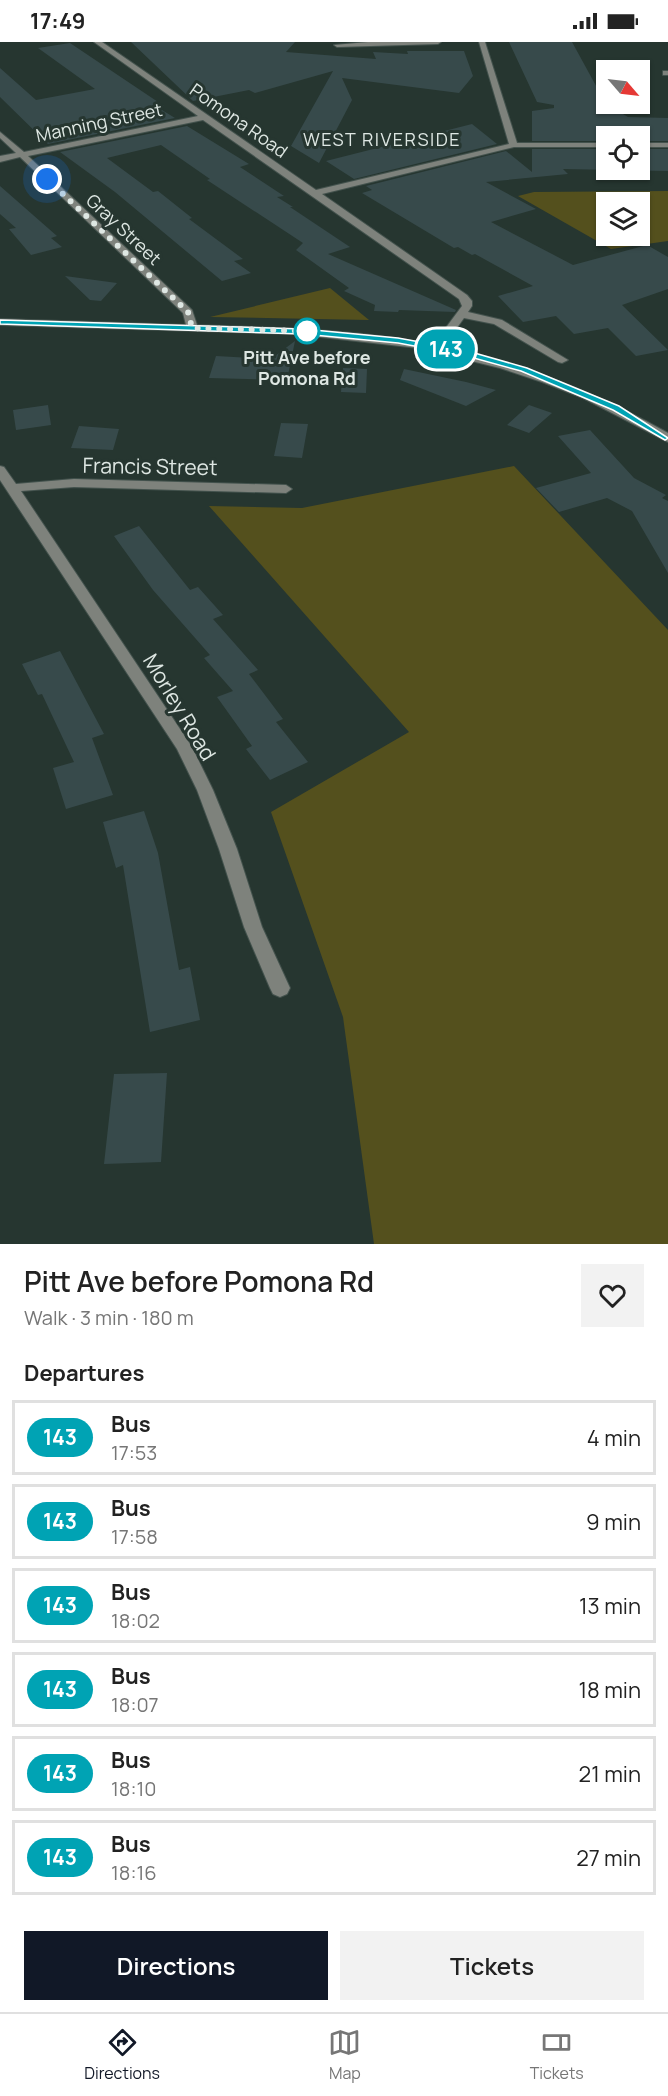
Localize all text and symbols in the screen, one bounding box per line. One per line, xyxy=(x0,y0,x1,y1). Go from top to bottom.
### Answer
text: 17:49 xyxy=(30,6,85,36)
north arrow xyxy=(596,60,650,114)
map controls xyxy=(596,60,650,246)
street label: Pomona Road xyxy=(185,77,293,163)
street label: Manning Street xyxy=(34,97,164,147)
button: locate xyxy=(596,126,650,180)
district label: WEST RIVERSIDE xyxy=(303,127,461,151)
your location xyxy=(32,164,62,194)
street label: Gray Street xyxy=(81,188,167,270)
button: layers xyxy=(596,192,650,246)
marker: Pitt Ave before Pomona Rd xyxy=(294,318,320,344)
line badge: 143 xyxy=(412,330,480,368)
text: 143 xyxy=(429,335,463,363)
place label: Pitt Ave before Pomona Rd xyxy=(243,345,371,390)
street label: Francis Street xyxy=(82,451,218,481)
street label: Morley Road xyxy=(137,649,223,765)
text: Pitt Ave before Pomona Rd xyxy=(24,1262,374,1300)
button: heart xyxy=(581,1264,644,1327)
text: Walk · 3 min · 180 m xyxy=(24,1304,194,1331)
text: Departures xyxy=(24,1358,144,1388)
text: Bus xyxy=(111,1409,151,1439)
text: 143 xyxy=(43,1423,77,1451)
text: 4 min xyxy=(587,1423,641,1453)
text: 17:53 xyxy=(111,1439,157,1466)
text: Bus xyxy=(111,1493,151,1523)
text: 143 xyxy=(43,1507,77,1535)
text: 9 min xyxy=(586,1507,641,1537)
text: 17:58 xyxy=(111,1523,158,1550)
text: Bus xyxy=(111,1577,151,1607)
text: 143 xyxy=(43,1591,77,1619)
text: 13 min xyxy=(579,1591,641,1621)
text: 18:02 xyxy=(111,1607,160,1634)
text: Bus xyxy=(111,1661,151,1691)
text: 143 xyxy=(43,1675,77,1703)
text: 18 min xyxy=(578,1675,641,1705)
text: 18:07 xyxy=(111,1691,159,1718)
text: Bus xyxy=(111,1745,151,1775)
text: 143 xyxy=(43,1759,77,1787)
text: 21 min xyxy=(579,1759,641,1789)
text: 18:10 xyxy=(111,1775,156,1802)
text: Bus xyxy=(111,1829,151,1859)
text: 143 xyxy=(43,1843,77,1871)
text: 27 min xyxy=(576,1843,641,1873)
text: 18:16 xyxy=(111,1859,157,1886)
button: Directions xyxy=(24,1931,328,2000)
button: Tickets xyxy=(340,1931,644,2000)
tab: Directions xyxy=(84,2026,160,2084)
tab: Map xyxy=(328,2026,361,2084)
tab: Tickets xyxy=(530,2026,584,2084)

